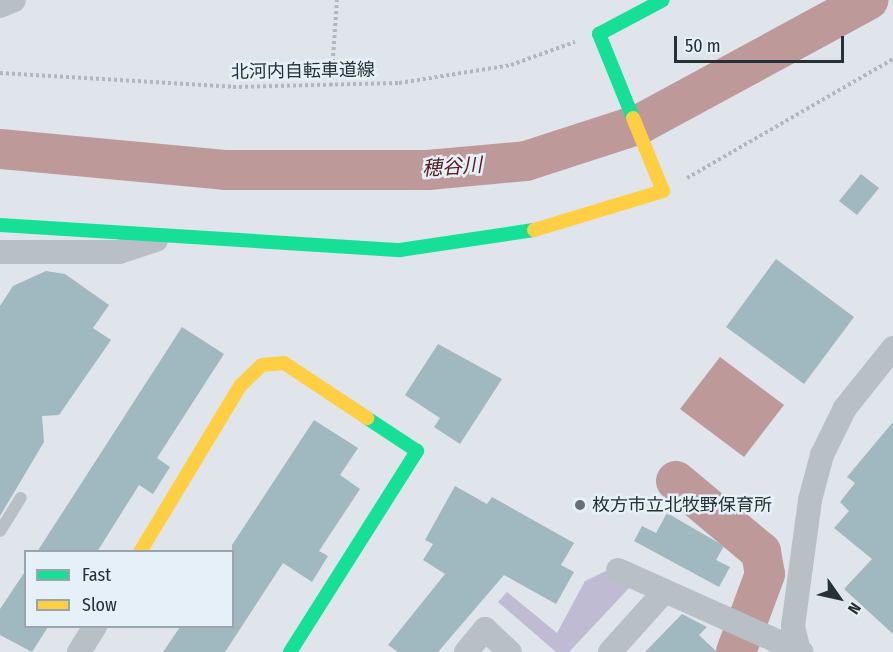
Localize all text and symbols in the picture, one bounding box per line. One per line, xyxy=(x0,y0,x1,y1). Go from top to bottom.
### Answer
scale bar xyxy=(677,24,846,62)
text: 50 m xyxy=(685,35,721,57)
street label: 北河内自転車道線 xyxy=(231,59,375,83)
water label: 穂谷川 xyxy=(421,153,483,181)
place label: 枚方市立北牧野保育所 xyxy=(592,494,772,516)
marker: 枚方市立北牧野保育所 xyxy=(573,498,587,512)
legend xyxy=(24,550,234,628)
text: Fast xyxy=(82,564,111,586)
north arrow xyxy=(809,568,869,628)
text: Slow xyxy=(82,594,117,616)
text: N xyxy=(844,599,865,618)

